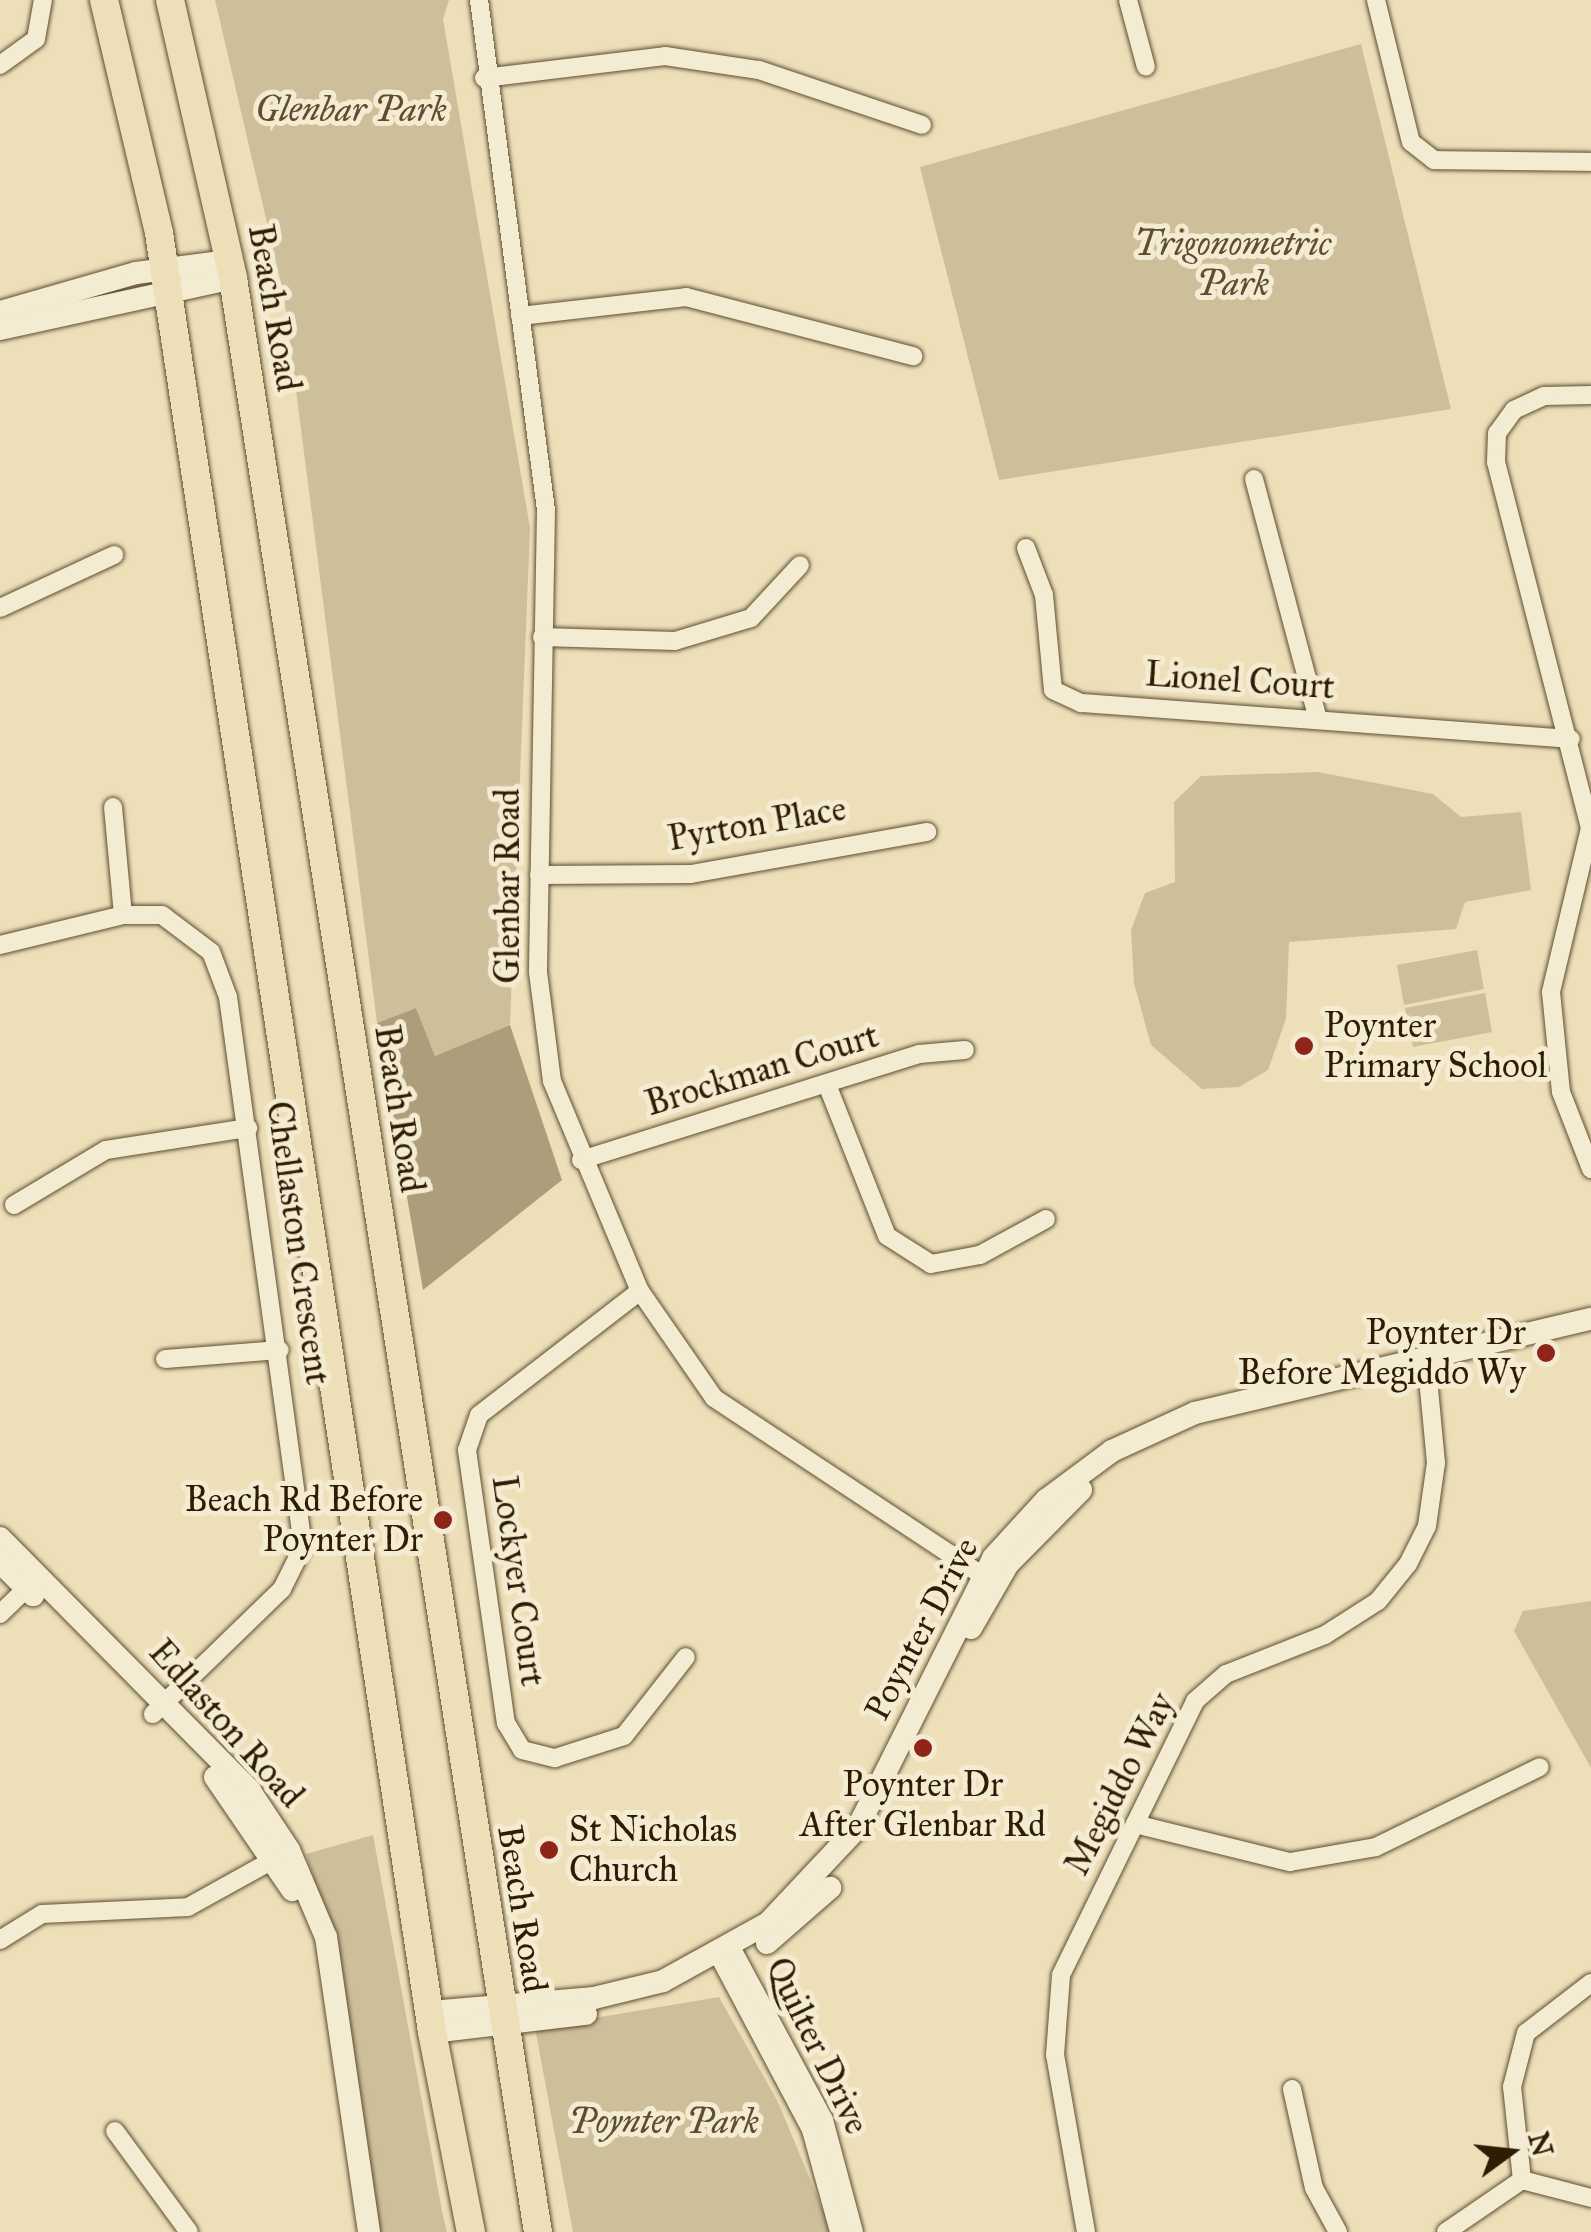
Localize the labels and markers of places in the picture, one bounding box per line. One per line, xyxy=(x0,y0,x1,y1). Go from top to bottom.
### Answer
place label: Poynter Primary School xyxy=(1324,1005,1547,1087)
marker: Poynter Primary School xyxy=(1293,1035,1315,1057)
place label: Poynter Dr Before Megiddo Wy xyxy=(1238,1312,1526,1394)
marker: Poynter Dr Before Megiddo Wy xyxy=(1535,1342,1557,1364)
place label: Beach Rd Before Poynter Dr xyxy=(185,1479,423,1561)
marker: Beach Rd Before Poynter Dr xyxy=(432,1509,454,1531)
marker: Poynter Dr After Glenbar Rd xyxy=(912,1737,934,1759)
place label: Poynter Dr After Glenbar Rd xyxy=(800,1764,1046,1846)
place label: St Nicholas Church xyxy=(569,1809,737,1891)
marker: St Nicholas Church xyxy=(538,1839,560,1861)

